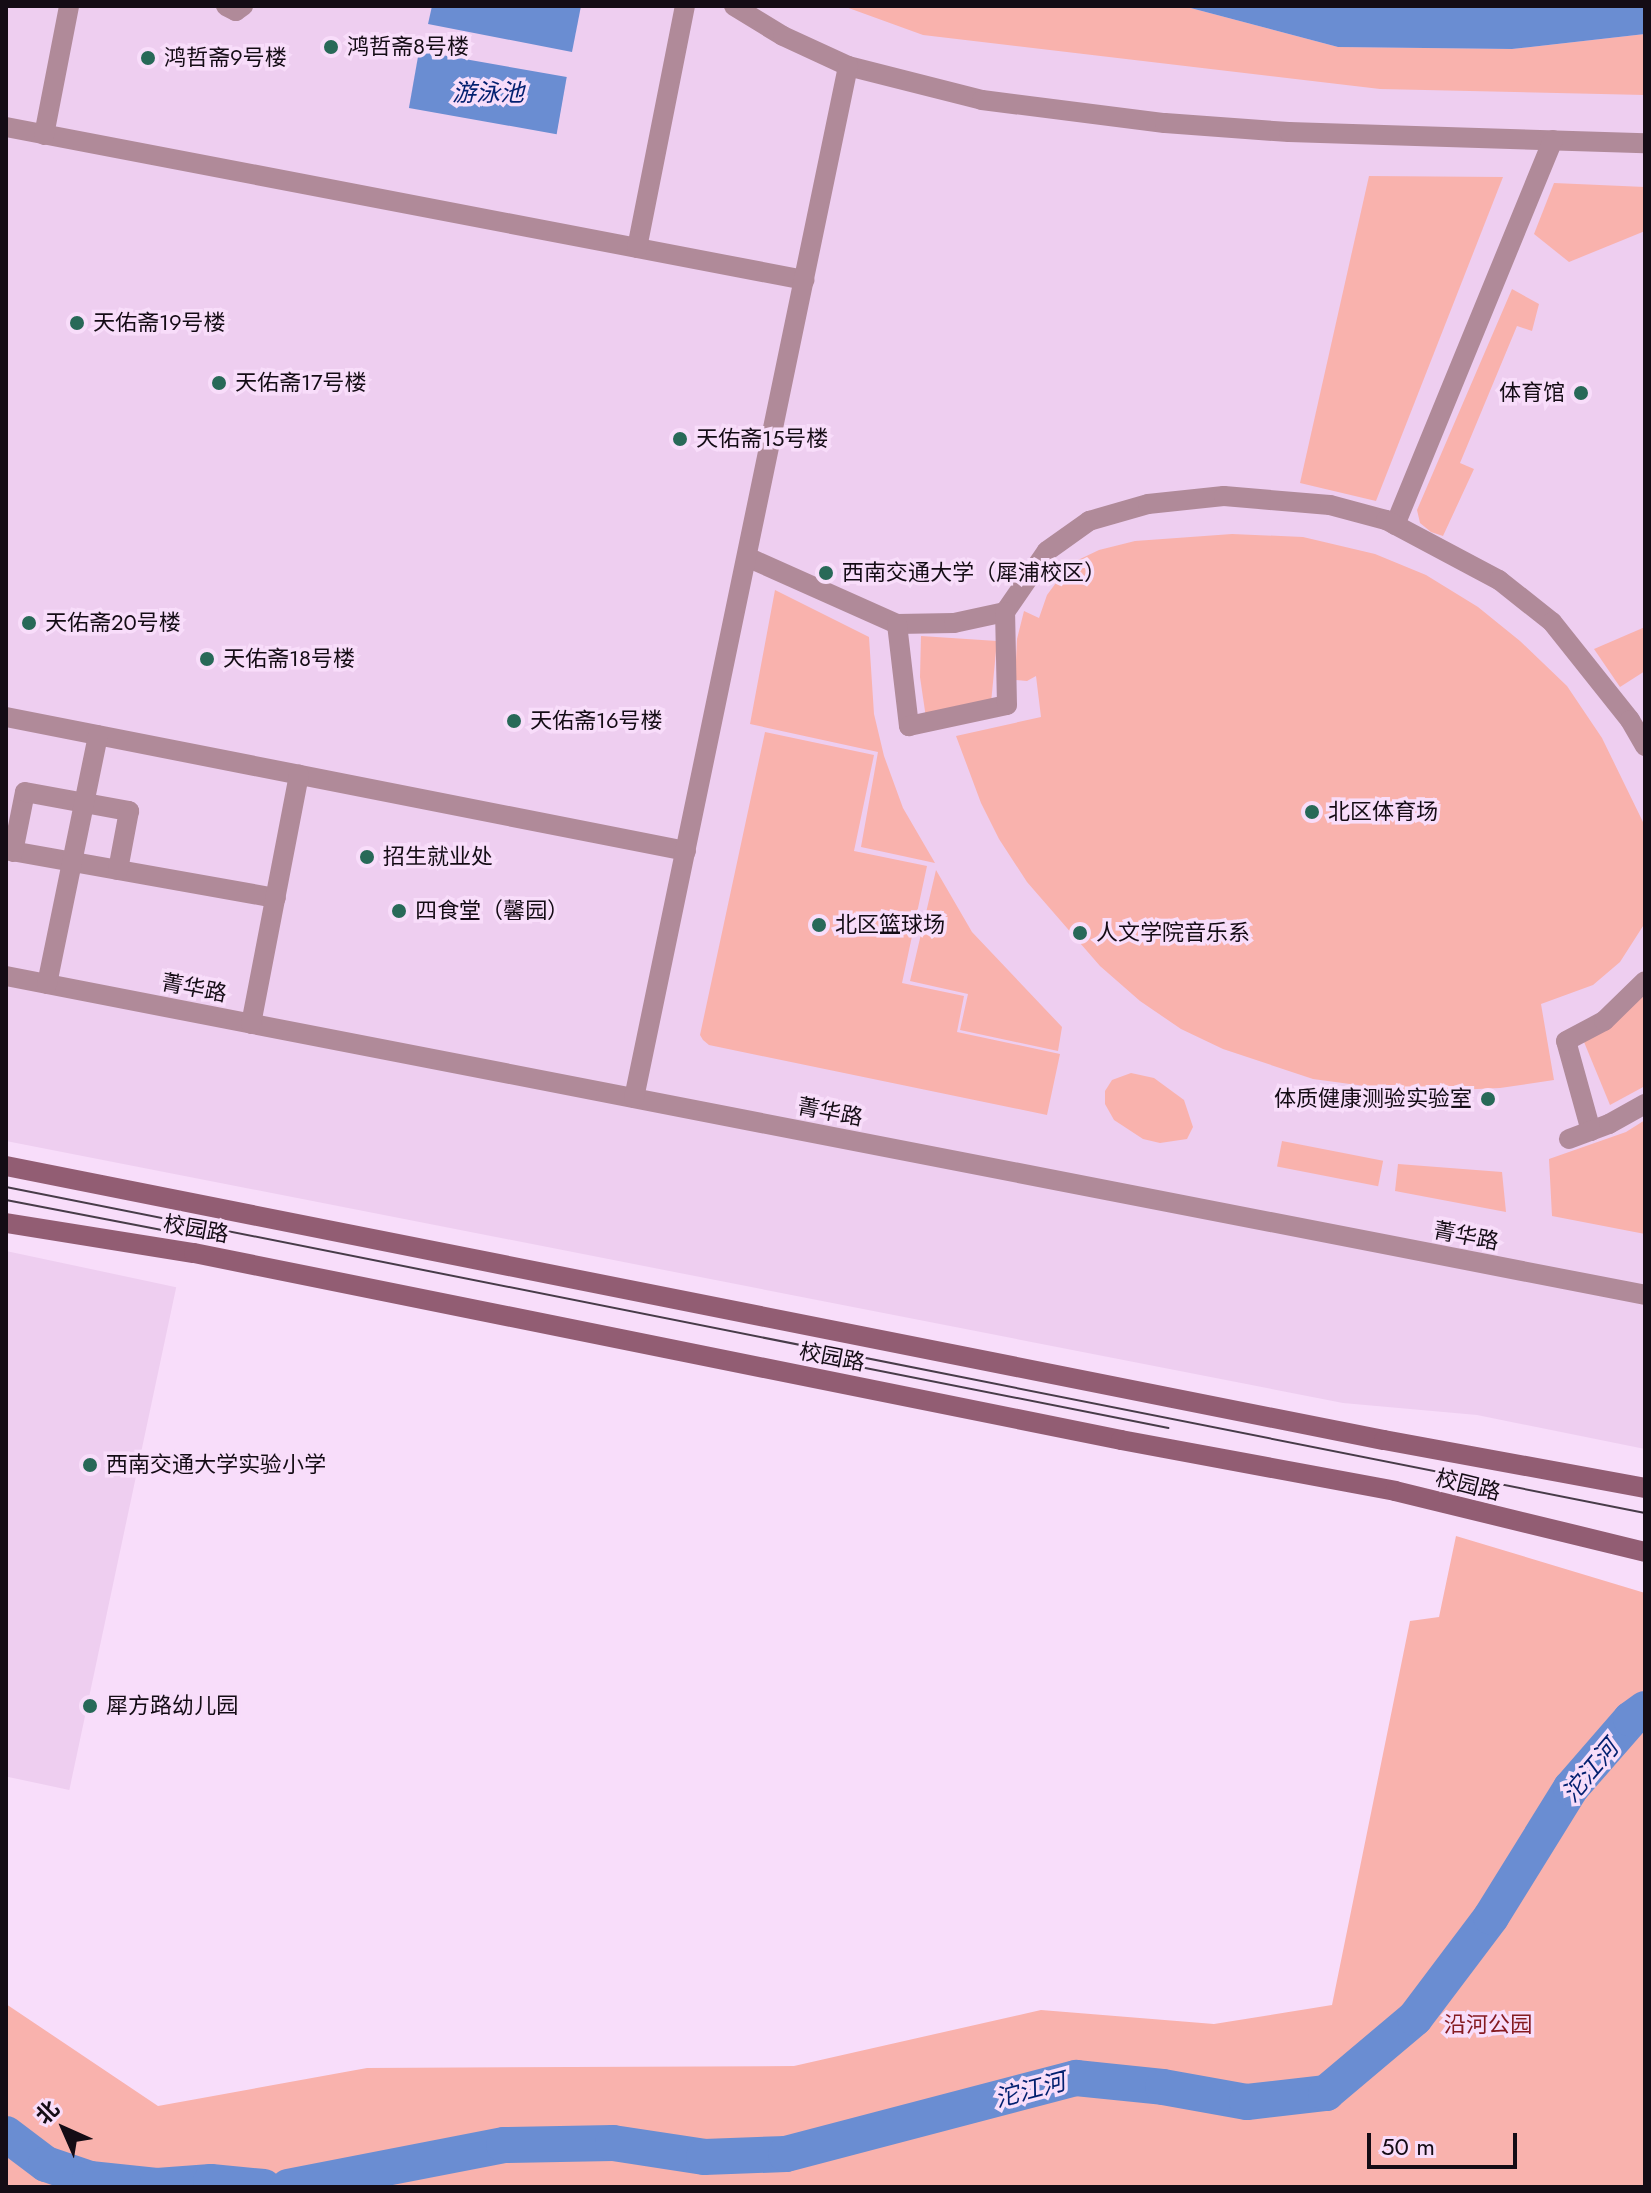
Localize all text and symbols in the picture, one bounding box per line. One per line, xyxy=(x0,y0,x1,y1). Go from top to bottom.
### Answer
place label: 鸿哲斋8号楼 xyxy=(347,34,469,60)
marker: 鸿哲斋8号楼 xyxy=(322,38,340,56)
place label: 鸿哲斋9号楼 xyxy=(164,45,287,71)
marker: 鸿哲斋9号楼 xyxy=(139,49,157,67)
water label: 游泳池 xyxy=(452,79,524,107)
place label: 天佑斋19号楼 xyxy=(93,310,226,336)
marker: 天佑斋19号楼 xyxy=(68,314,86,332)
place label: 天佑斋17号楼 xyxy=(235,370,366,396)
marker: 天佑斋17号楼 xyxy=(210,374,228,392)
place label: 体育馆 xyxy=(1499,380,1565,406)
marker: 体育馆 xyxy=(1572,384,1590,402)
place label: 天佑斋15号楼 xyxy=(696,426,828,452)
marker: 天佑斋15号楼 xyxy=(671,430,689,448)
place label: 西南交通大学（犀浦校区） xyxy=(842,560,1106,586)
marker: 西南交通大学（犀浦校区） xyxy=(817,564,835,582)
place label: 天佑斋20号楼 xyxy=(45,610,181,636)
marker: 天佑斋20号楼 xyxy=(20,614,38,632)
place label: 天佑斋18号楼 xyxy=(223,646,355,672)
marker: 天佑斋18号楼 xyxy=(198,650,216,668)
place label: 天佑斋16号楼 xyxy=(530,708,663,734)
marker: 天佑斋16号楼 xyxy=(505,712,523,730)
place label: 北区体育场 xyxy=(1328,799,1438,825)
marker: 北区体育场 xyxy=(1303,803,1321,821)
place label: 招生就业处 xyxy=(383,844,493,870)
marker: 招生就业处 xyxy=(358,848,376,866)
place label: 四食堂（馨园） xyxy=(415,898,569,924)
marker: 四食堂（馨园） xyxy=(390,902,408,920)
place label: 北区篮球场 xyxy=(835,912,945,938)
marker: 北区篮球场 xyxy=(810,916,828,934)
place label: 人文学院音乐系 xyxy=(1096,920,1250,946)
marker: 人文学院音乐系 xyxy=(1071,924,1089,942)
street label: 菁华路 xyxy=(159,969,229,1007)
place label: 体质健康测验实验室 xyxy=(1274,1086,1472,1112)
marker: 体质健康测验实验室 xyxy=(1479,1090,1497,1108)
street label: 菁华路 xyxy=(795,1093,865,1131)
street label: 校园路 xyxy=(161,1210,231,1248)
street label: 菁华路 xyxy=(1431,1217,1501,1255)
street label: 校园路 xyxy=(797,1338,867,1376)
place label: 西南交通大学实验小学 xyxy=(106,1452,326,1478)
marker: 西南交通大学实验小学 xyxy=(81,1456,99,1474)
street label: 校园路 xyxy=(1433,1464,1503,1506)
place label: 犀方路幼儿园 xyxy=(106,1693,238,1719)
marker: 犀方路幼儿园 xyxy=(81,1697,99,1715)
water label: 沱江河 xyxy=(1556,1734,1624,1808)
park label: 沿河公园 xyxy=(1444,2012,1532,2038)
water label: 沱江河 xyxy=(991,2067,1069,2113)
north arrow xyxy=(24,2089,104,2169)
text: 北 xyxy=(28,2093,66,2131)
scale bar xyxy=(1371,2117,1521,2167)
text: 50 m xyxy=(1381,2129,1435,2164)

